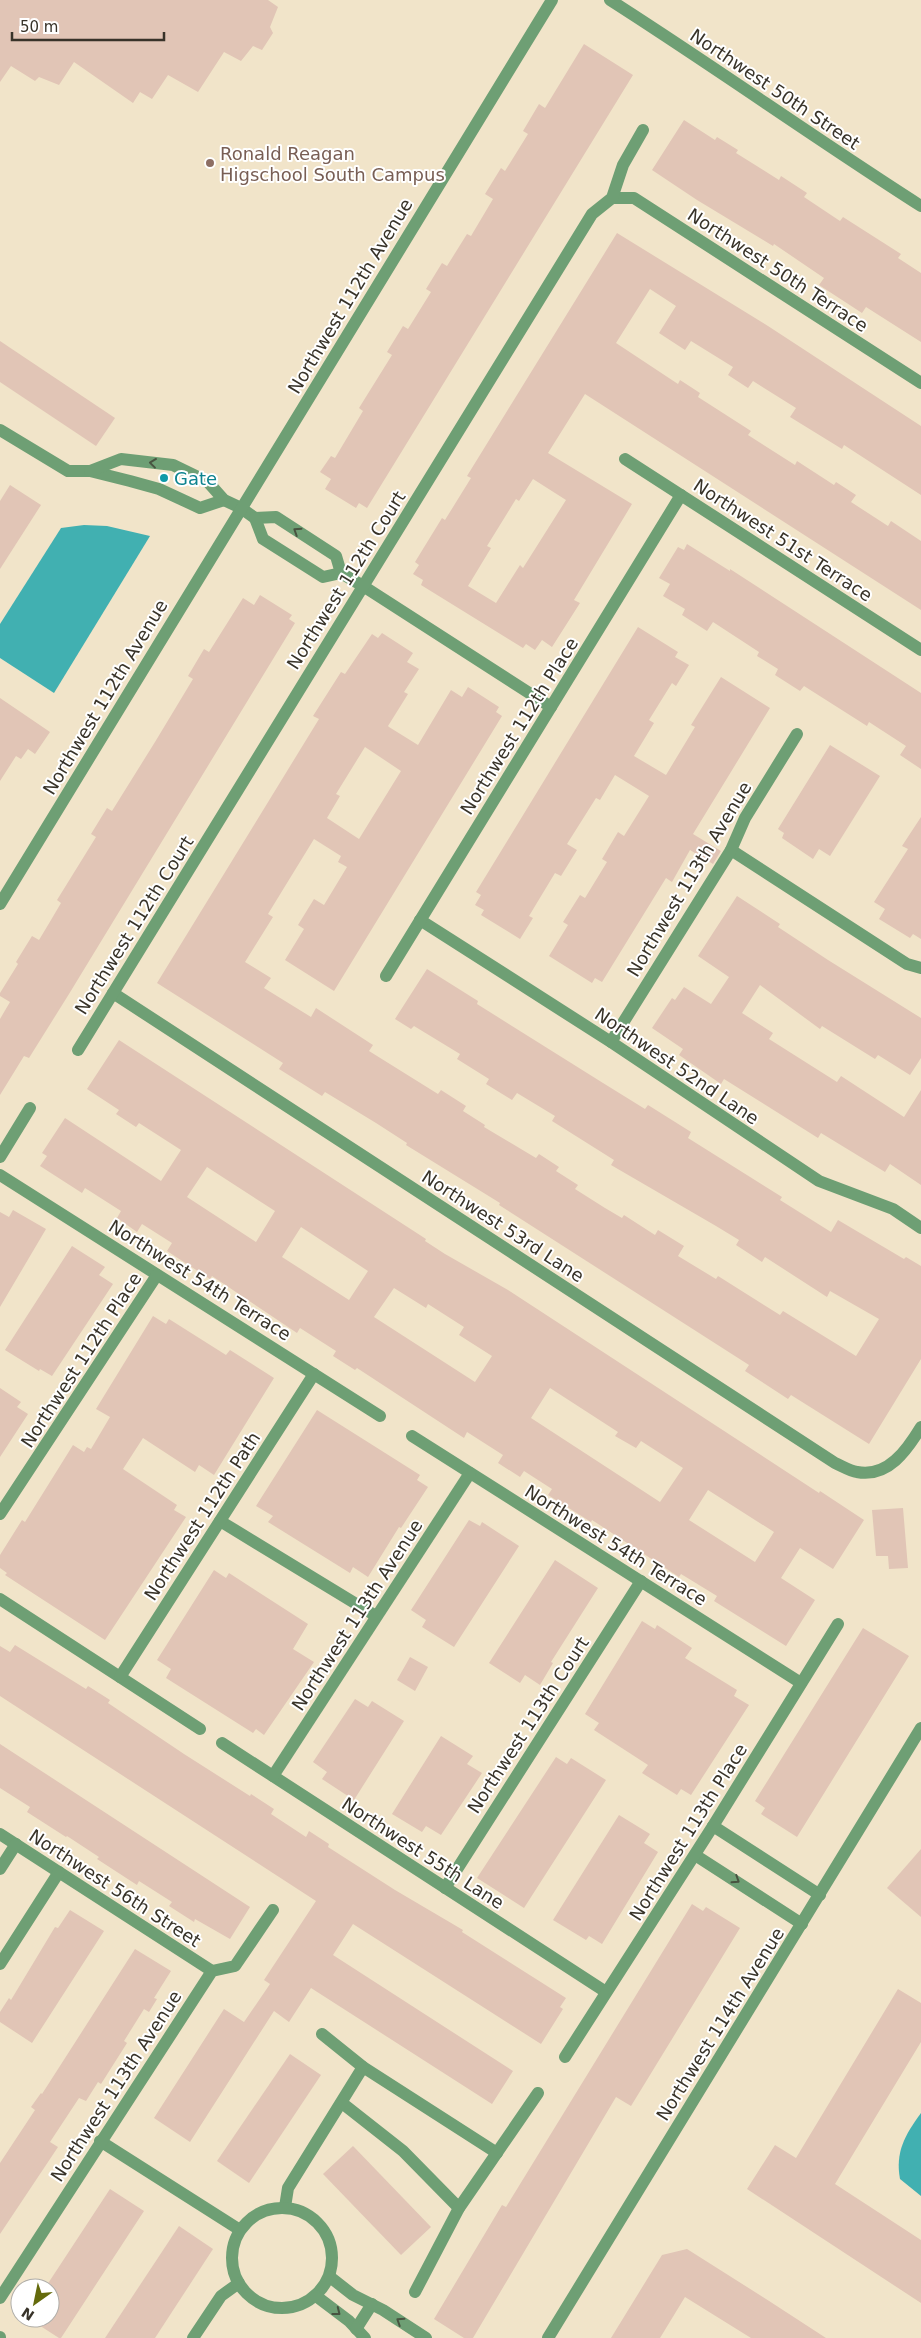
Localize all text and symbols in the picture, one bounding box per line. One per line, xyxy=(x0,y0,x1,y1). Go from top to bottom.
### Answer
scale bar xyxy=(12,10,165,42)
text: 50 m xyxy=(20,18,58,36)
street label: Northwest 50th Street xyxy=(686,24,864,154)
place label: Ronald Reagan Higschool South Campus xyxy=(220,143,445,185)
marker: Ronald Reagan Higschool South Campus xyxy=(204,157,216,169)
street label: Northwest 112th Avenue xyxy=(283,195,417,397)
street label: Northwest 50th Terrace xyxy=(684,204,872,336)
one-way arrow xyxy=(148,458,157,468)
place label: Gate xyxy=(174,468,217,489)
marker: Gate xyxy=(158,472,170,484)
street label: Northwest 51st Terrace xyxy=(690,474,876,606)
street label: Northwest 112th Court xyxy=(282,487,410,673)
one-way arrow xyxy=(294,528,303,537)
street label: Northwest 112th Avenue xyxy=(38,596,172,798)
street label: Northwest 112th Place xyxy=(456,634,582,818)
street label: Northwest 113th Avenue xyxy=(622,778,756,980)
street label: Northwest 112th Court xyxy=(70,832,198,1018)
street label: Northwest 52nd Lane xyxy=(591,1003,763,1129)
street label: Northwest 53rd Lane xyxy=(418,1166,588,1286)
street label: Northwest 54th Terrace xyxy=(105,1215,295,1345)
street label: Northwest 112th Place xyxy=(16,1268,146,1452)
street label: Northwest 112th Path xyxy=(140,1428,264,1604)
street label: Northwest 54th Terrace xyxy=(521,1480,711,1610)
street label: Northwest 113th Avenue xyxy=(287,1515,427,1715)
street label: Northwest 113th Court xyxy=(463,1633,593,1817)
street label: Northwest 113th Place xyxy=(625,1740,751,1924)
street label: Northwest 55th Lane xyxy=(338,1793,508,1913)
street label: Northwest 56th Street xyxy=(25,1825,205,1951)
one-way arrow xyxy=(731,1874,740,1883)
street label: Northwest 114th Avenue xyxy=(652,1924,788,2124)
street label: Northwest 113th Avenue xyxy=(46,1986,186,2186)
north arrow xyxy=(10,2278,60,2328)
text: N xyxy=(19,2304,37,2324)
one-way arrow xyxy=(331,2306,340,2314)
one-way arrow xyxy=(396,2318,405,2327)

